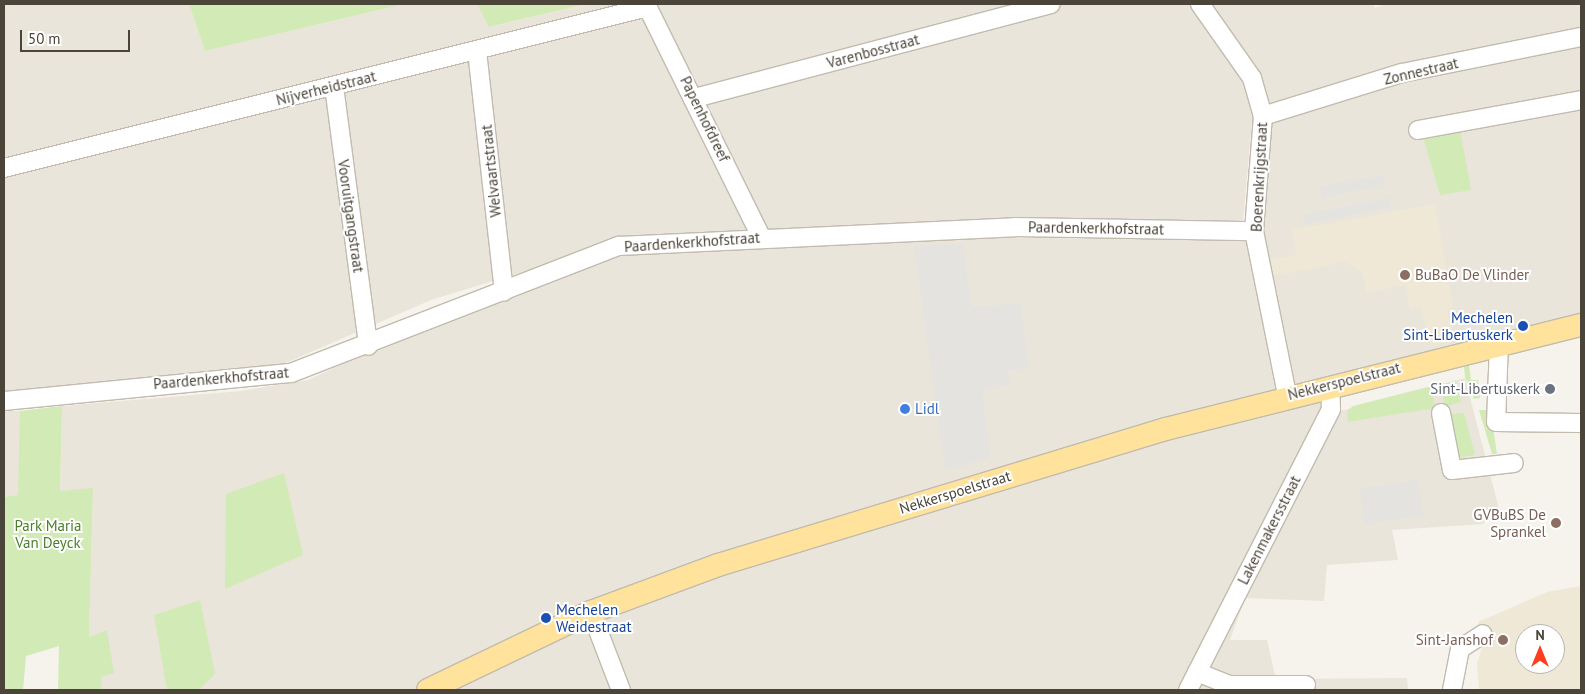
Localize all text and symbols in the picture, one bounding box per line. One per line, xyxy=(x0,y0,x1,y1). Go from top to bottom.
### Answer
scale bar xyxy=(22,20,132,52)
text: 50 m xyxy=(28,29,61,48)
street label: Varenbosstraat xyxy=(825,30,921,72)
street label: Zonnestraat xyxy=(1382,54,1460,88)
street label: Nijverheidstraat xyxy=(274,67,378,109)
street label: Papenhofdreef xyxy=(677,73,733,165)
street label: Boerenkrijgstraat xyxy=(1247,122,1271,232)
street label: Welvaartstraat xyxy=(477,124,505,218)
street label: Vooruitgangstraat xyxy=(334,158,368,274)
street label: Paardenkerkhofstraat xyxy=(1028,218,1164,238)
street label: Paardenkerkhofstraat xyxy=(624,228,760,256)
place label: BuBaO De Vlinder xyxy=(1415,266,1530,284)
marker: BuBaO De Vlinder xyxy=(1399,269,1411,281)
place label: Mechelen Sint-Libertuskerk xyxy=(1403,308,1513,343)
marker: Mechelen Sint-Libertuskerk xyxy=(1517,320,1529,332)
street label: Nekkerspoelstraat xyxy=(1286,358,1402,404)
street label: Paardenkerkhofstraat xyxy=(152,363,290,393)
place label: Sint-Libertuskerk xyxy=(1430,380,1540,398)
marker: Sint-Libertuskerk xyxy=(1544,383,1556,395)
place label: Lidl xyxy=(915,400,939,418)
marker: Lidl xyxy=(899,403,911,415)
street label: Nekkerspoelstraat xyxy=(897,467,1013,517)
street label: Lakenmakersstraat xyxy=(1234,473,1304,587)
place label: GVBuBS De Sprankel xyxy=(1473,505,1546,540)
park label: Park Maria Van Deyck xyxy=(14,516,82,551)
marker: GVBuBS De Sprankel xyxy=(1550,517,1562,529)
place label: Mechelen Weidestraat xyxy=(556,600,632,635)
marker: Mechelen Weidestraat xyxy=(540,612,552,624)
north arrow xyxy=(1515,624,1565,674)
text: N xyxy=(1535,626,1545,644)
place label: Sint-Janshof xyxy=(1416,631,1493,649)
marker: Sint-Janshof xyxy=(1497,634,1509,646)

